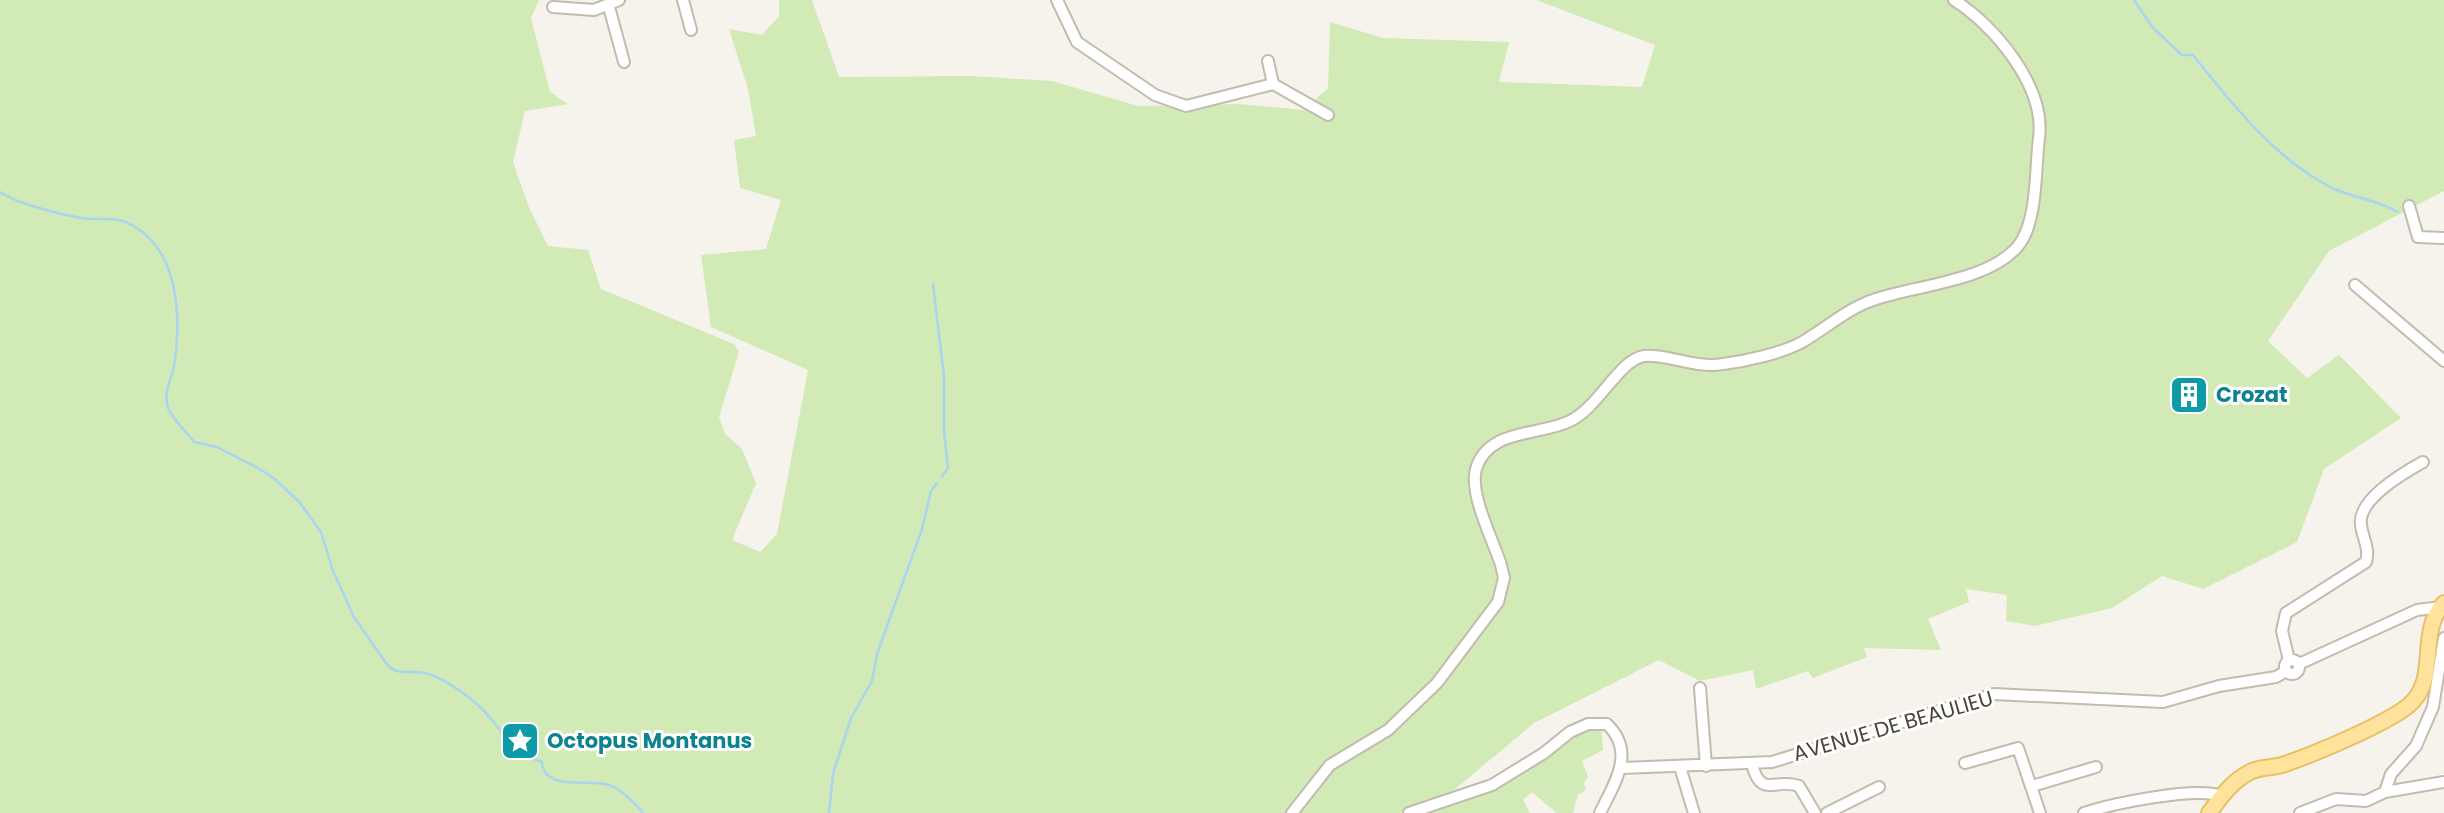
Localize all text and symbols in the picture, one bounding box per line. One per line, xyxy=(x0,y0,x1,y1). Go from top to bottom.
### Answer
building icon: Crozat xyxy=(2168,374,2210,416)
place label: Crozat xyxy=(2216,380,2288,409)
street label: AVENUE DE BEAULIEU xyxy=(1789,683,1996,768)
place icon: Octopus Montanus xyxy=(499,720,541,762)
place label: Octopus Montanus xyxy=(547,726,752,755)

